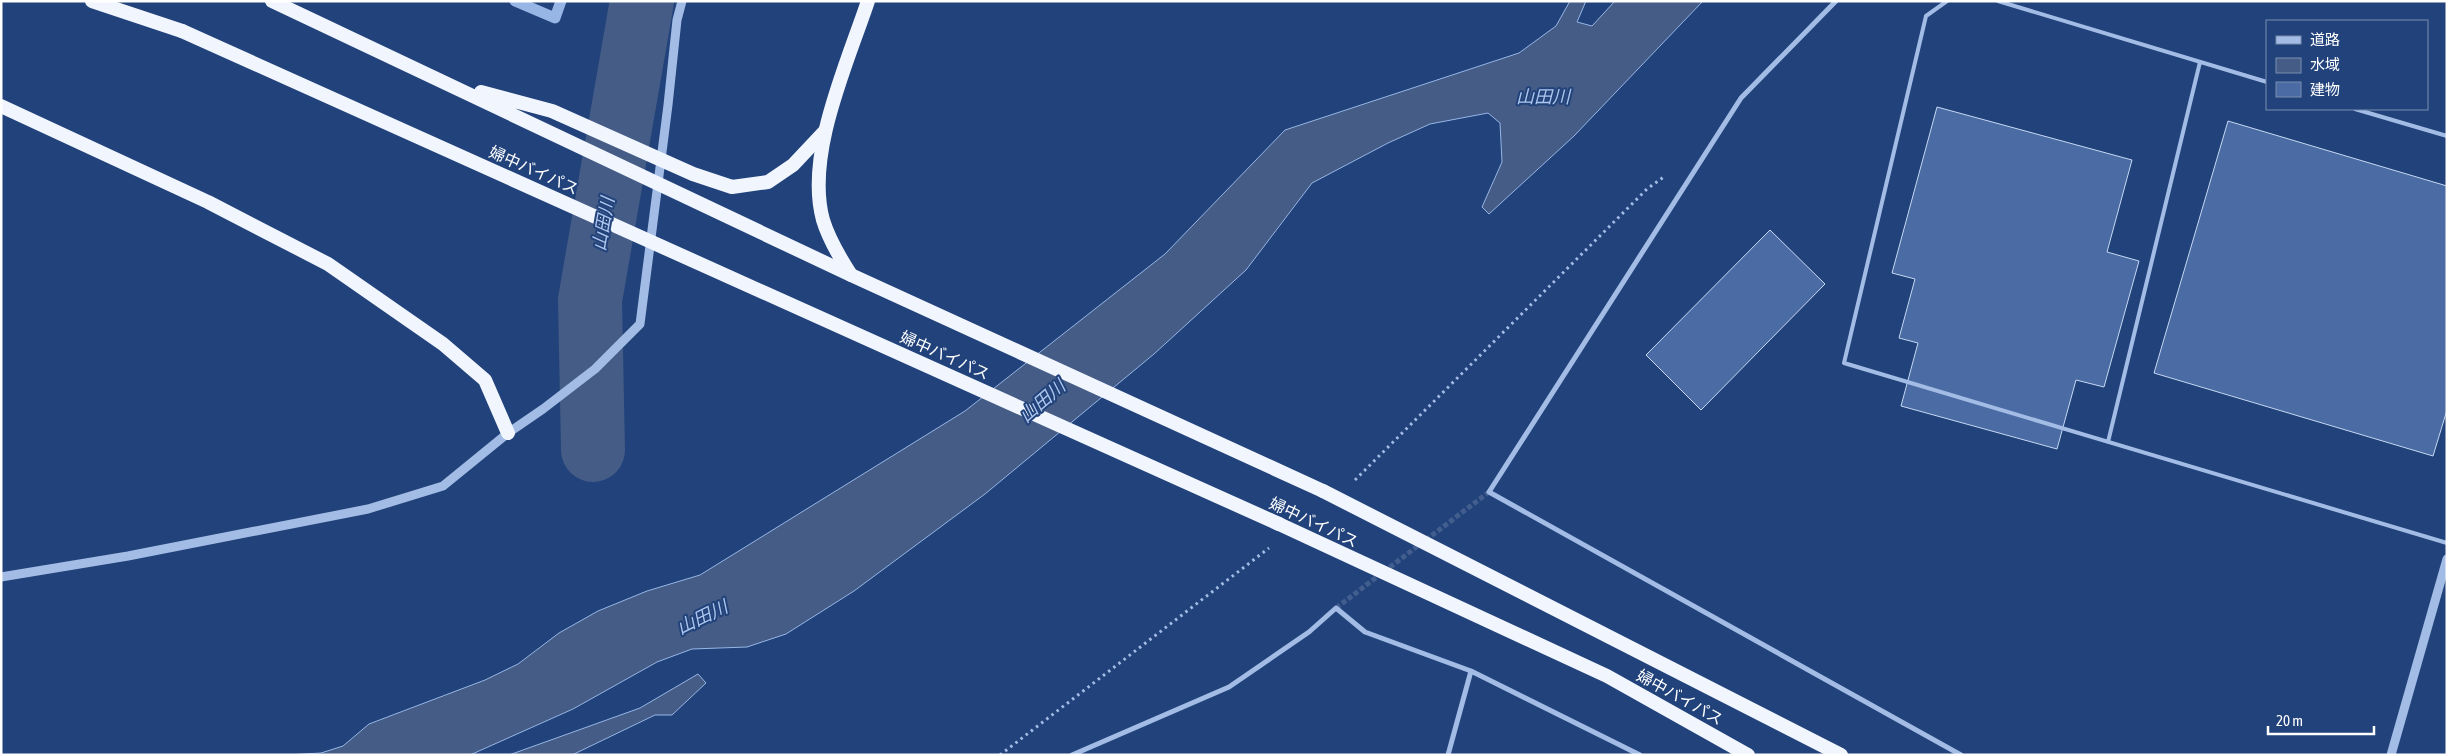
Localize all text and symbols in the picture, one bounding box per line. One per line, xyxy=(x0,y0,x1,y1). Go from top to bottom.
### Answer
legend xyxy=(2266,20,2428,110)
text: 道路 xyxy=(2310,31,2340,48)
text: 水域 xyxy=(2310,56,2340,73)
text: 建物 xyxy=(2310,81,2340,98)
water label: 山田川 xyxy=(1516,86,1572,107)
street label: 婦中バイパス xyxy=(487,142,581,198)
water label: 山田川 xyxy=(588,194,618,252)
street label: 婦中バイパス xyxy=(898,327,992,383)
water label: 山田川 xyxy=(1015,374,1071,427)
street label: 婦中バイパス xyxy=(1267,494,1361,550)
water label: 山田川 xyxy=(673,595,733,638)
street label: 婦中バイパス xyxy=(1634,666,1726,728)
scale bar xyxy=(2268,704,2374,736)
text: 20 m xyxy=(2276,712,2303,729)

